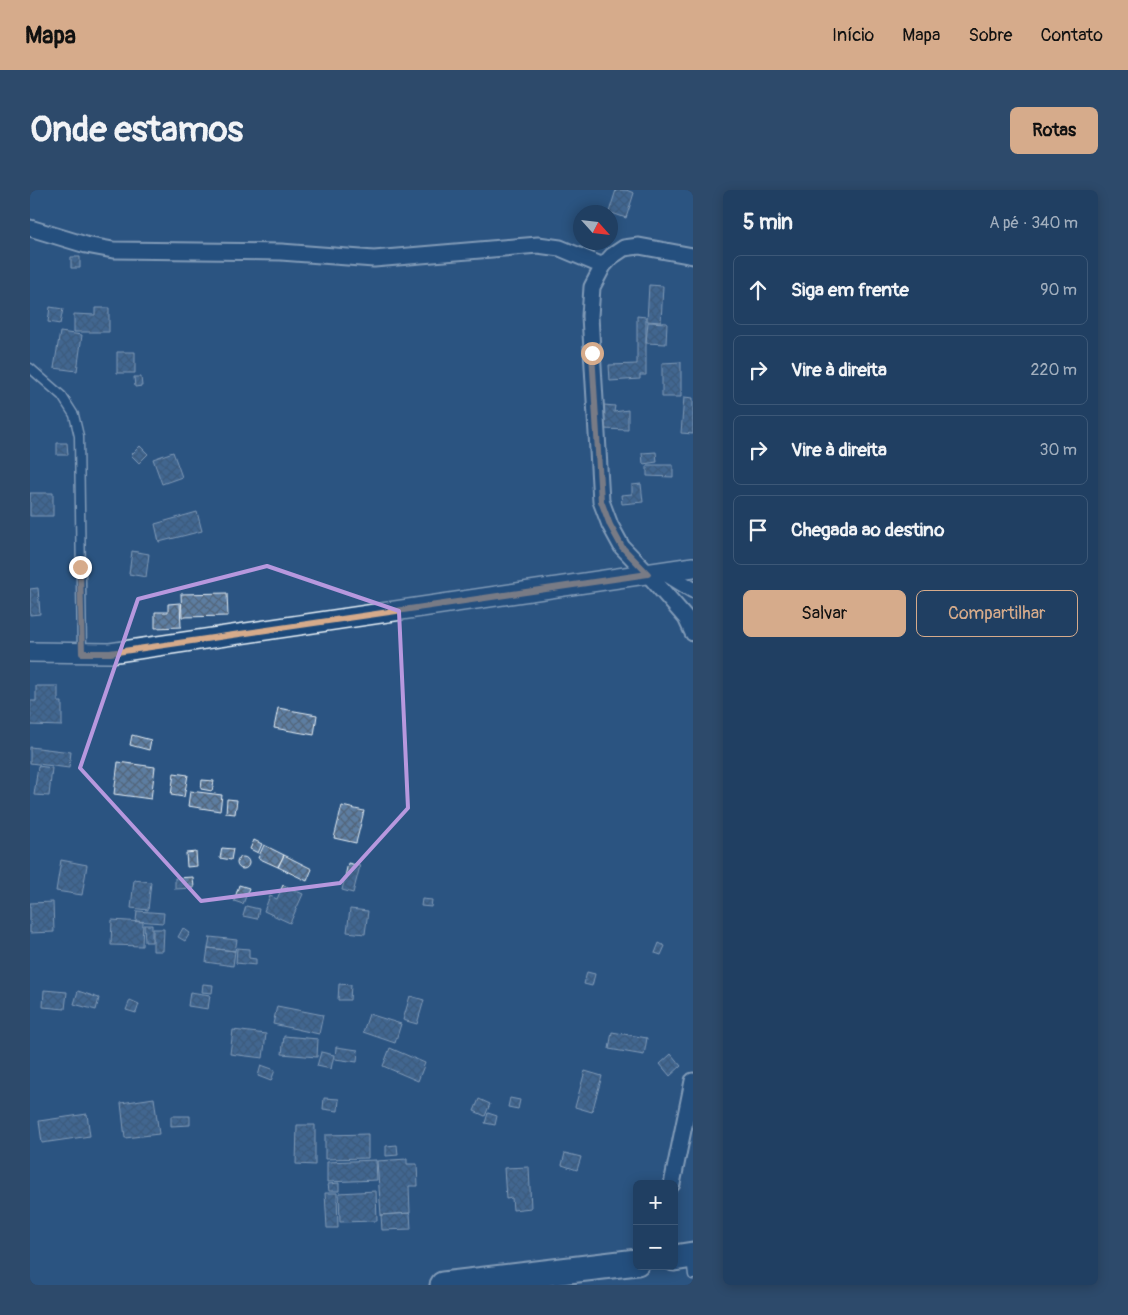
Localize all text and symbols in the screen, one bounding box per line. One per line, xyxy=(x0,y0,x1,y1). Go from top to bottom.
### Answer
text: Mapa xyxy=(25,21,76,50)
text: Início xyxy=(832,24,874,47)
text: Mapa xyxy=(902,24,940,47)
text: Sobre xyxy=(968,24,1012,47)
text: Contato xyxy=(1040,24,1103,47)
button: Rotas xyxy=(1010,107,1098,154)
text: Onde estamos xyxy=(30,108,243,152)
north arrow xyxy=(573,205,618,250)
text: 5 min xyxy=(743,209,793,236)
text: A pé · 340 m xyxy=(989,213,1078,233)
icon: ahead xyxy=(744,276,772,304)
text: Siga em frente xyxy=(791,278,909,302)
text: 90 m xyxy=(1040,280,1077,300)
route start xyxy=(581,342,604,365)
icon: right xyxy=(744,356,772,384)
text: Vire à direita xyxy=(791,358,887,382)
text: 220 m xyxy=(1031,360,1077,380)
icon: right xyxy=(744,436,772,464)
text: Vire à direita xyxy=(791,438,887,462)
text: 30 m xyxy=(1039,440,1077,460)
icon: arrive xyxy=(744,516,772,544)
text: Chegada ao destino xyxy=(791,518,944,542)
route end xyxy=(69,556,92,579)
button: Salvar xyxy=(743,590,906,637)
button: Compartilhar xyxy=(916,590,1078,637)
map controls xyxy=(633,1180,678,1270)
button: + xyxy=(633,1180,678,1225)
button: − xyxy=(633,1225,678,1270)

